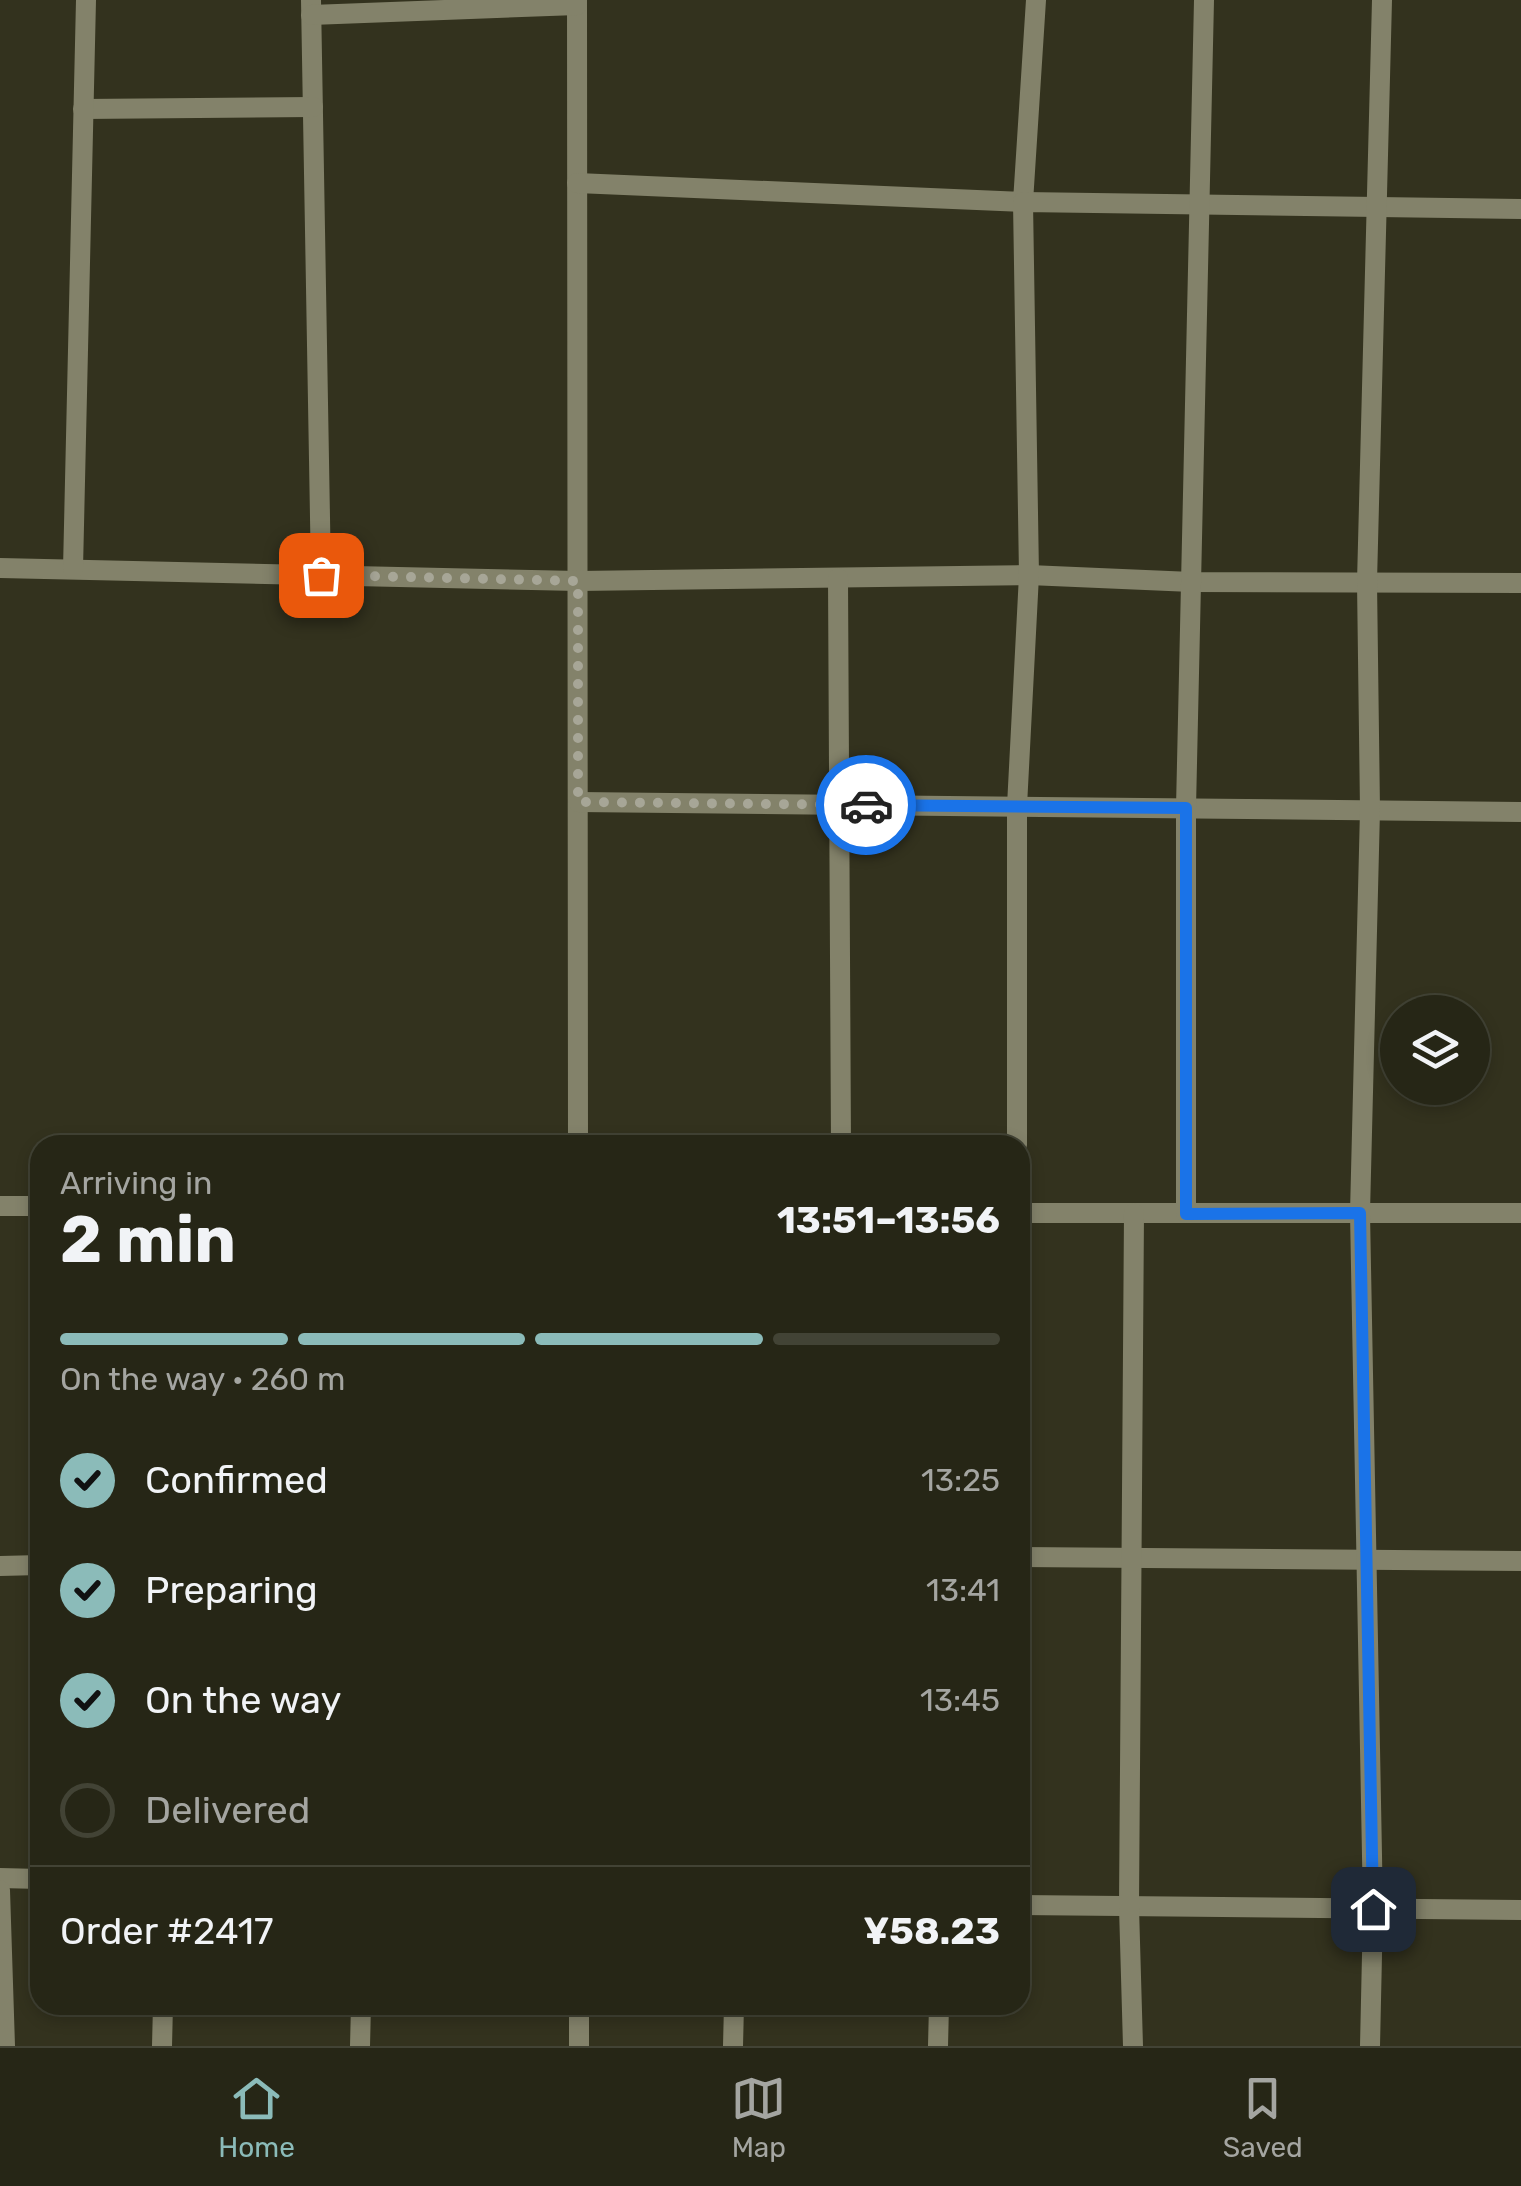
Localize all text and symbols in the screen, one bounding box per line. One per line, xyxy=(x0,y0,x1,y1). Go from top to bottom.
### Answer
pin xyxy=(279,533,364,618)
icon: bag xyxy=(294,548,349,603)
courier xyxy=(816,755,916,855)
icon: car xyxy=(839,778,894,833)
map controls xyxy=(1380,995,1490,1105)
button: layers xyxy=(1380,995,1490,1105)
text: Arriving in xyxy=(60,1164,212,1202)
text: 13:51–13:56 xyxy=(777,1197,1000,1243)
text: 2 min xyxy=(60,1201,236,1278)
text: On the way · 260 m xyxy=(60,1360,345,1398)
icon: check xyxy=(60,1453,115,1508)
text: Confirmed xyxy=(145,1457,328,1503)
text: 13:25 xyxy=(921,1461,1000,1499)
icon: check xyxy=(60,1563,115,1618)
text: Preparing xyxy=(145,1567,318,1613)
text: 13:41 xyxy=(926,1571,1000,1609)
icon: check xyxy=(60,1673,115,1728)
text: On the way xyxy=(145,1677,341,1723)
text: 13:45 xyxy=(920,1681,1000,1719)
text: Delivered xyxy=(145,1787,310,1833)
pin xyxy=(1331,1867,1416,1952)
icon: home xyxy=(1346,1882,1401,1937)
text: Order #2417 xyxy=(60,1908,274,1954)
text: ¥58.23 xyxy=(863,1908,1000,1954)
tab: Home xyxy=(218,2071,295,2164)
tab: Map xyxy=(731,2071,786,2164)
tab: Saved xyxy=(1223,2071,1303,2164)

